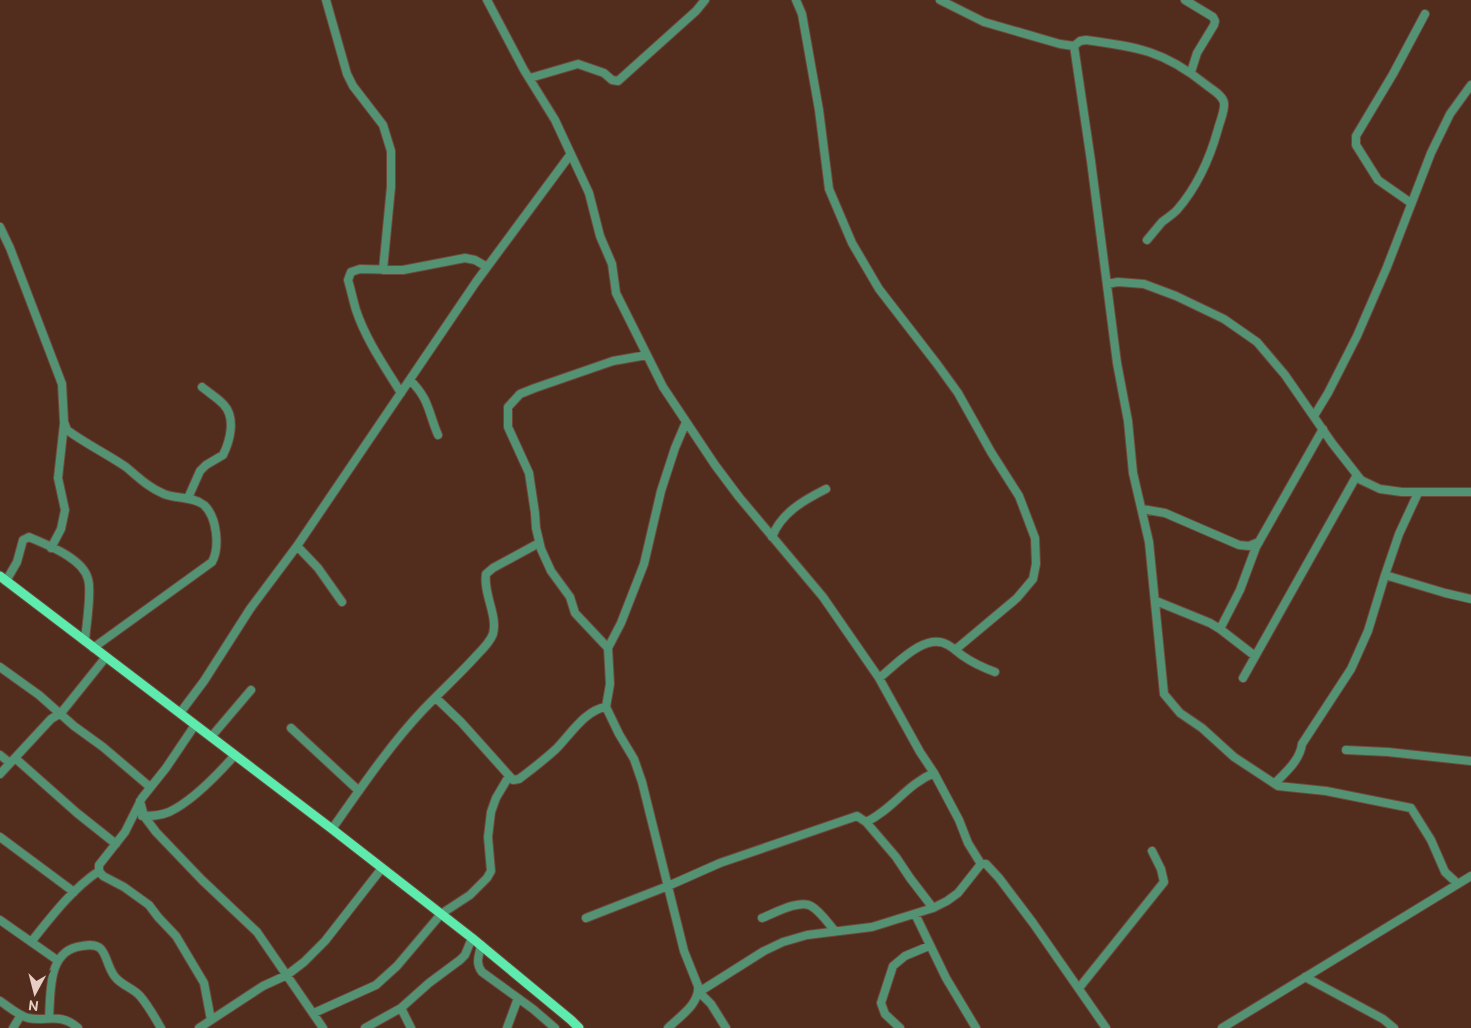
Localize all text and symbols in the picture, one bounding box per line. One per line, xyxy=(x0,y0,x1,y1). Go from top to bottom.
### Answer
north arrow xyxy=(10,968,60,1018)
text: N xyxy=(27,997,40,1014)

